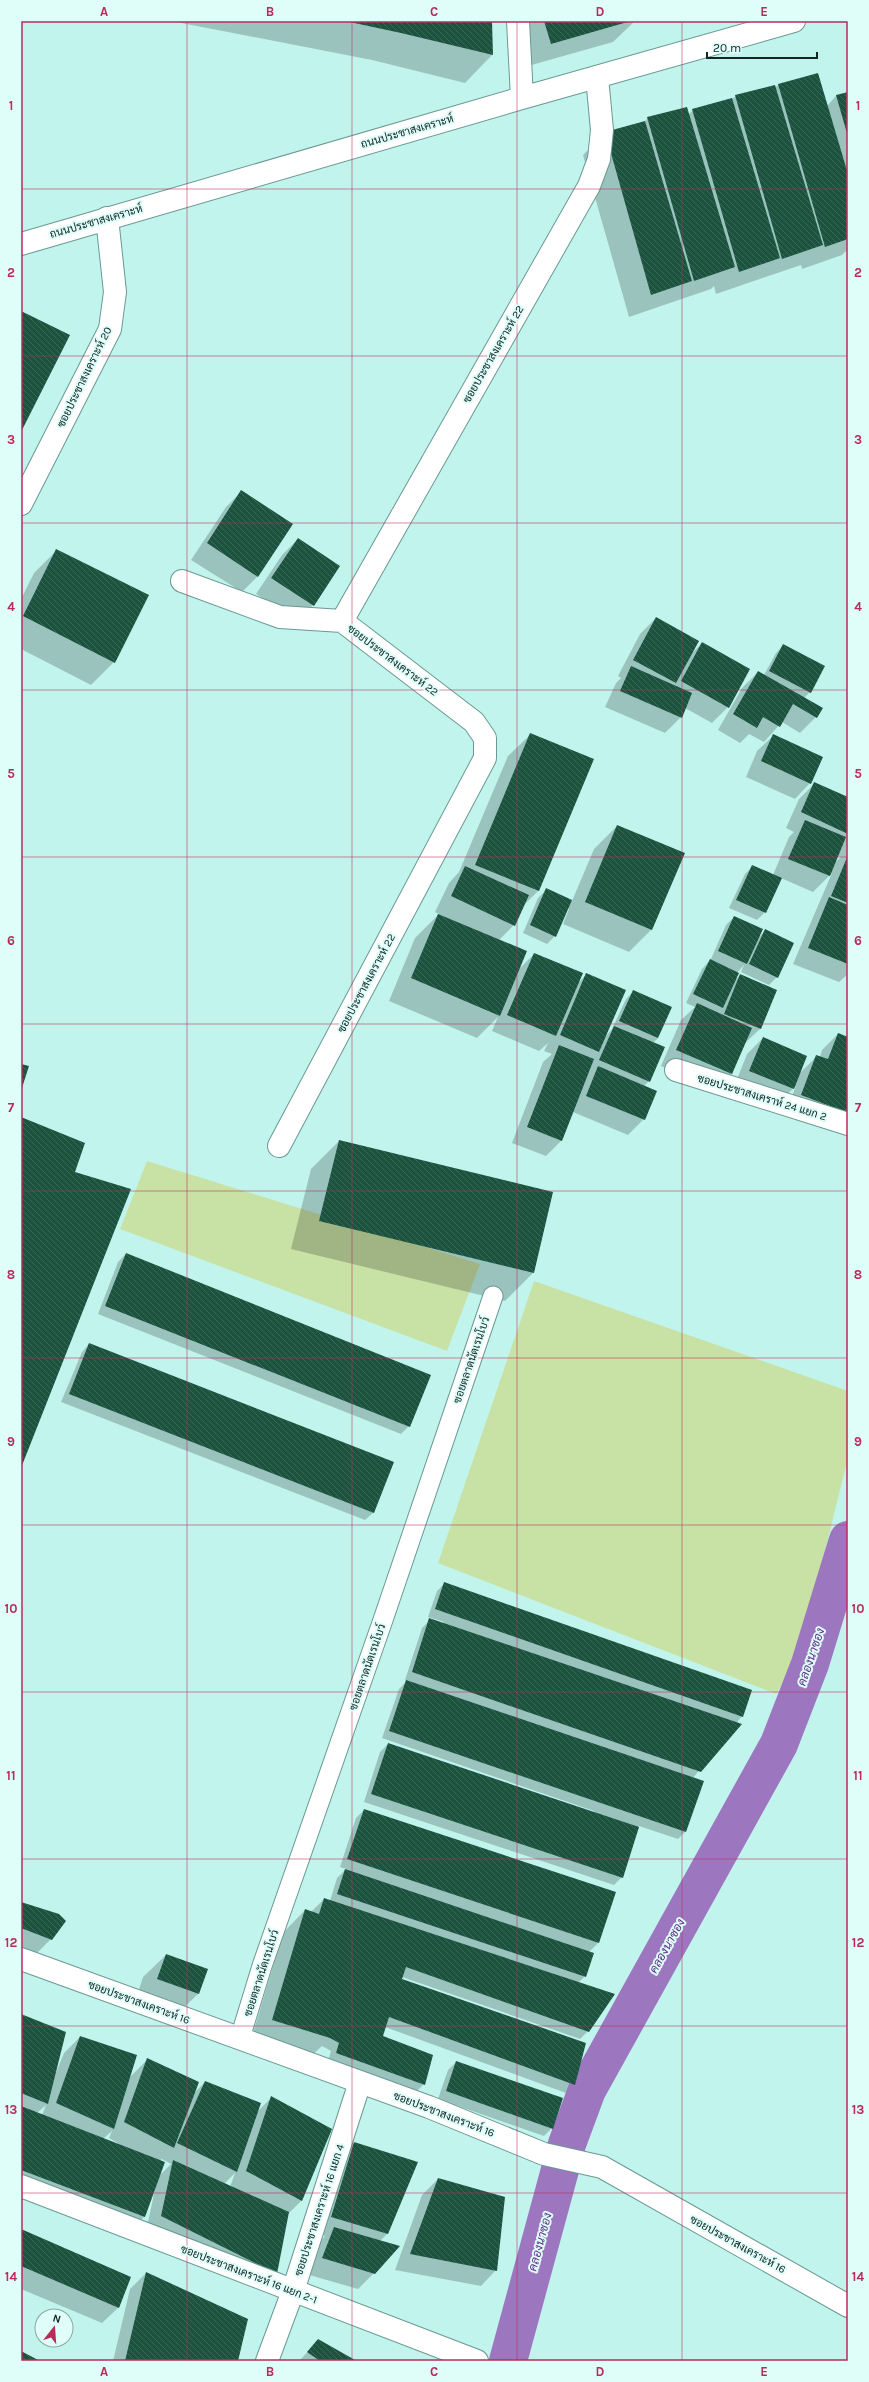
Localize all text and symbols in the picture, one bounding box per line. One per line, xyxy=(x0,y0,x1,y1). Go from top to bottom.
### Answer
text: A xyxy=(100,4,108,19)
text: B xyxy=(266,4,274,19)
text: C xyxy=(430,4,438,19)
text: D xyxy=(596,4,605,19)
text: E xyxy=(760,4,768,19)
scale bar xyxy=(707,34,817,60)
text: 20 m xyxy=(713,41,741,55)
text: 1 xyxy=(9,98,13,113)
text: 1 xyxy=(856,98,860,113)
street label: ถนนประชาสงเคราะห์ xyxy=(359,110,455,151)
street label: ถนนประชาสงเคราะห์ xyxy=(48,200,144,241)
text: 2 xyxy=(7,265,15,280)
text: 2 xyxy=(854,265,862,280)
street label: ซอยประชาสงเคราะห์ 22 xyxy=(459,302,527,405)
street label: ซอยประชาสงเคราะห์ 20 xyxy=(53,324,114,430)
text: 3 xyxy=(7,432,15,447)
text: 3 xyxy=(854,432,862,447)
text: 4 xyxy=(7,599,15,614)
text: 4 xyxy=(854,599,862,614)
street label: ซอยประชาสงเคราะห์ 22 xyxy=(345,620,442,699)
text: 5 xyxy=(7,766,15,781)
text: 5 xyxy=(854,766,862,781)
street label: ซอยประชาสงเคราะห์ 22 xyxy=(333,931,398,1035)
text: 6 xyxy=(7,933,15,948)
text: 6 xyxy=(854,933,862,948)
street label: ซอยประชาสงเคราห์ 24 แยก 2 xyxy=(696,1070,829,1123)
text: 7 xyxy=(8,1100,15,1115)
text: 7 xyxy=(855,1100,862,1115)
text: 8 xyxy=(7,1267,15,1282)
text: 8 xyxy=(854,1267,862,1282)
street label: ซอยตลาดนัดเรนโบว์ xyxy=(449,1315,492,1405)
text: 9 xyxy=(7,1434,15,1449)
text: 9 xyxy=(854,1434,862,1449)
text: 10 xyxy=(5,1601,17,1616)
text: 10 xyxy=(852,1601,864,1616)
street label: ซอยตลาดนัดเรนโบว์ xyxy=(345,1622,388,1712)
water label: คลองนาซอง xyxy=(795,1626,828,1688)
text: 11 xyxy=(6,1768,16,1783)
text: 11 xyxy=(853,1768,863,1783)
water label: คลองนาซอง xyxy=(646,1916,688,1976)
street label: ซอยตลาดนัดเรนโบว์ xyxy=(239,1927,282,2018)
text: 12 xyxy=(5,1935,17,1950)
text: 12 xyxy=(852,1935,864,1950)
street label: ซอยประชาสงเคราะห์ 16 xyxy=(86,1976,192,2027)
street label: ซอยประชาสงเคราะห์ 16 xyxy=(391,2087,497,2140)
text: 13 xyxy=(5,2102,17,2117)
text: 13 xyxy=(852,2102,864,2117)
street label: ซอยประชาสงเคราะห์ 16 แยก 4 xyxy=(290,2142,347,2278)
water label: คลองนาซอง xyxy=(525,2211,555,2273)
street label: ซอยประชาสงเคราะห์ 16 xyxy=(688,2211,789,2276)
street label: ซอยประชาสงเคราะห์ 16 แยก 2-1 xyxy=(179,2240,320,2307)
text: 14 xyxy=(5,2269,17,2284)
text: 14 xyxy=(852,2269,864,2284)
north arrow xyxy=(34,2308,74,2348)
text: N xyxy=(51,2312,62,2326)
text: A xyxy=(100,2364,108,2379)
text: B xyxy=(266,2364,274,2379)
text: C xyxy=(430,2364,438,2379)
text: D xyxy=(596,2364,605,2379)
text: E xyxy=(760,2364,768,2379)

